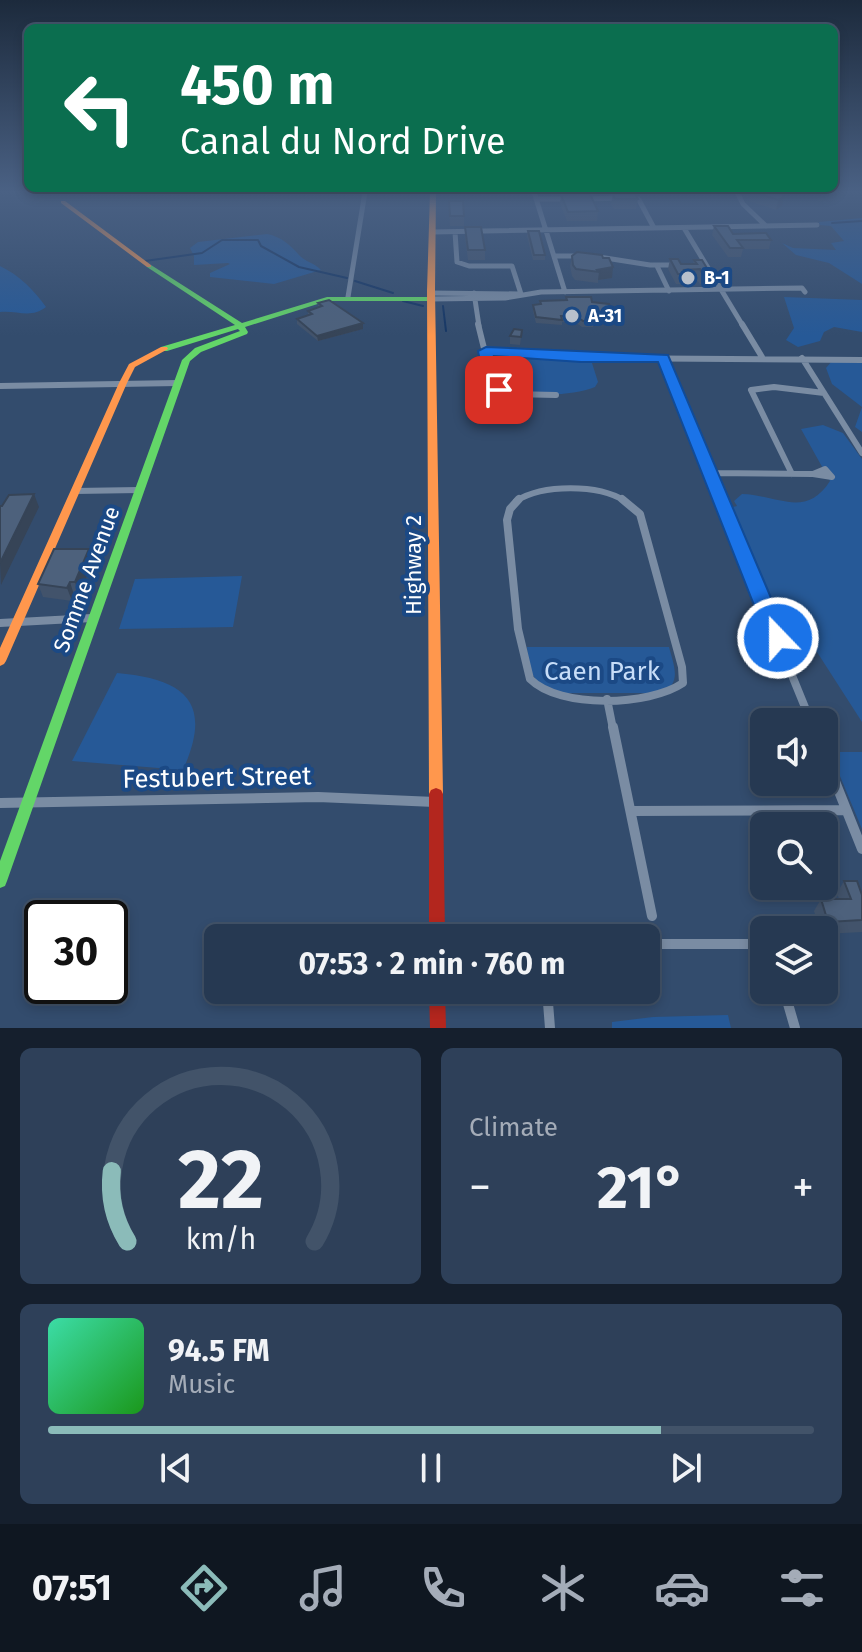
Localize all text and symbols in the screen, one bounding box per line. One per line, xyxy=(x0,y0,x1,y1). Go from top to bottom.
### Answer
text: 450 m xyxy=(180,52,334,119)
icon: left xyxy=(48,56,152,160)
text: Canal du Nord Drive xyxy=(180,120,506,164)
place label: B-1 xyxy=(704,267,730,289)
marker: B-1 xyxy=(679,269,697,287)
place label: A-31 xyxy=(587,305,622,327)
marker: A-31 xyxy=(563,307,581,325)
pin xyxy=(465,356,533,424)
icon: arrive xyxy=(477,368,521,412)
street label: Somme Avenue xyxy=(48,502,125,656)
street label: Highway 2 xyxy=(400,515,427,615)
position arrow xyxy=(736,596,820,680)
park label: Caen Park xyxy=(544,656,661,687)
map controls xyxy=(750,708,838,1004)
button: sound xyxy=(750,708,838,796)
street label: Festubert Street xyxy=(122,760,312,795)
button: search xyxy=(750,812,838,900)
speed limit sign: 30 xyxy=(24,900,128,1004)
button: layers xyxy=(750,916,838,1004)
text: 07:53 · 2 min · 760 m xyxy=(299,946,565,982)
text: Climate xyxy=(469,1112,558,1143)
text: 22 xyxy=(177,1130,264,1230)
text: 21° xyxy=(597,1152,686,1224)
text: − xyxy=(469,1161,491,1214)
text: + xyxy=(792,1161,814,1214)
text: km/h xyxy=(185,1222,256,1257)
text: 94.5 FM xyxy=(168,1333,270,1369)
text: Music xyxy=(168,1369,235,1400)
icon: previous xyxy=(154,1446,198,1490)
icon: pause xyxy=(409,1446,453,1490)
icon: next xyxy=(664,1446,708,1490)
icon: directions xyxy=(176,1560,232,1616)
icon: music xyxy=(295,1560,351,1616)
icon: phone xyxy=(415,1560,471,1616)
icon: climate xyxy=(535,1560,591,1616)
icon: car xyxy=(654,1560,710,1616)
icon: filters xyxy=(774,1560,830,1616)
text: 07:51 xyxy=(32,1566,112,1610)

